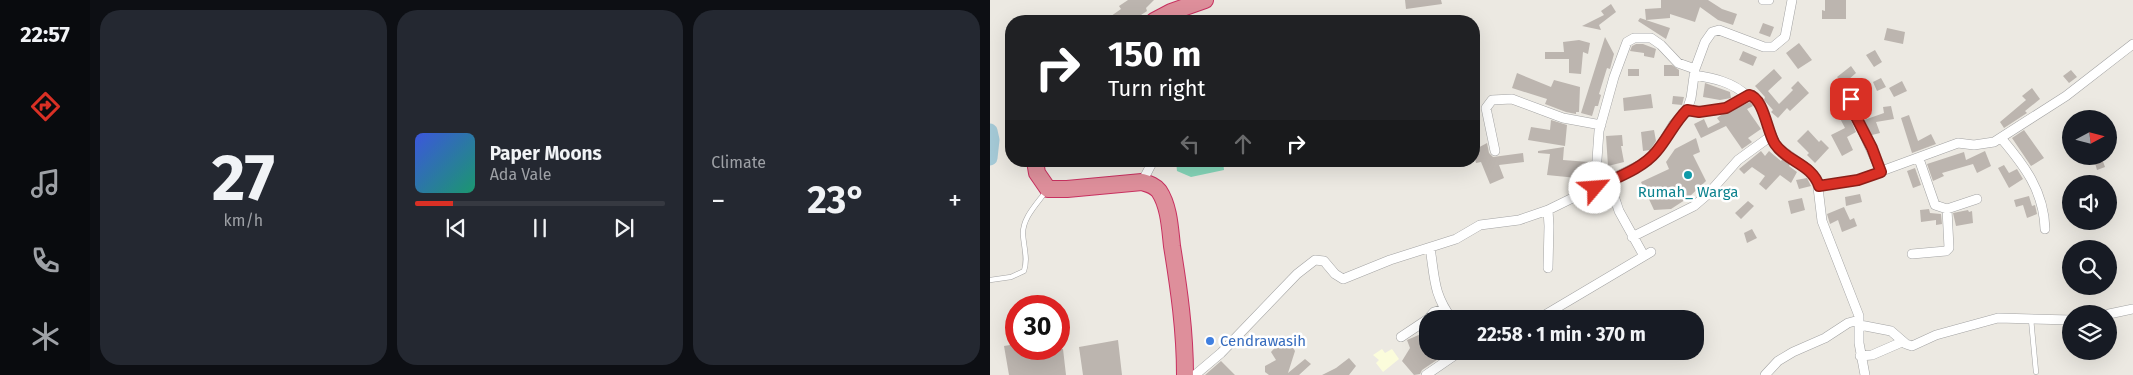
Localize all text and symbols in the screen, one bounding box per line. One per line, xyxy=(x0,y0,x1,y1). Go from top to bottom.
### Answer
text: 22:57 xyxy=(20,21,70,48)
text: 150 m xyxy=(1108,33,1201,75)
icon: right xyxy=(1025,35,1090,100)
text: Turn right xyxy=(1108,75,1205,102)
pin xyxy=(1830,78,1872,120)
icon: arrive xyxy=(1837,85,1865,113)
icon: directions xyxy=(28,89,63,124)
north arrow xyxy=(2062,110,2118,165)
map controls xyxy=(2062,110,2117,360)
icon: left xyxy=(1176,130,1204,158)
icon: ahead xyxy=(1229,130,1257,158)
icon: right xyxy=(1282,130,1310,158)
text: 27 xyxy=(212,139,275,217)
text: Paper Moons xyxy=(490,142,602,165)
text: Climate xyxy=(711,153,766,172)
position arrow xyxy=(1568,161,1620,213)
text: Ada Vale xyxy=(490,165,551,184)
icon: music xyxy=(28,166,63,201)
marker: Rumah_ Warga xyxy=(1682,169,1694,181)
button: sound xyxy=(2062,175,2117,230)
text: 23° xyxy=(807,177,866,223)
place label: Rumah_ Warga xyxy=(1638,183,1738,201)
text: − xyxy=(711,184,725,217)
text: + xyxy=(948,184,962,217)
text: km/h xyxy=(224,211,263,230)
icon: previous xyxy=(442,214,470,242)
icon: pause xyxy=(526,214,554,242)
icon: next xyxy=(610,214,638,242)
button: search xyxy=(2062,240,2117,295)
icon: phone xyxy=(28,243,63,278)
speed limit sign: 30 xyxy=(1005,295,1070,360)
button: layers xyxy=(2062,305,2117,360)
icon: climate xyxy=(28,319,63,354)
text: 22:58 · 1 min · 370 m xyxy=(1477,323,1646,346)
place label: Cendrawasih xyxy=(1220,332,1306,350)
marker: Cendrawasih xyxy=(1204,335,1216,347)

